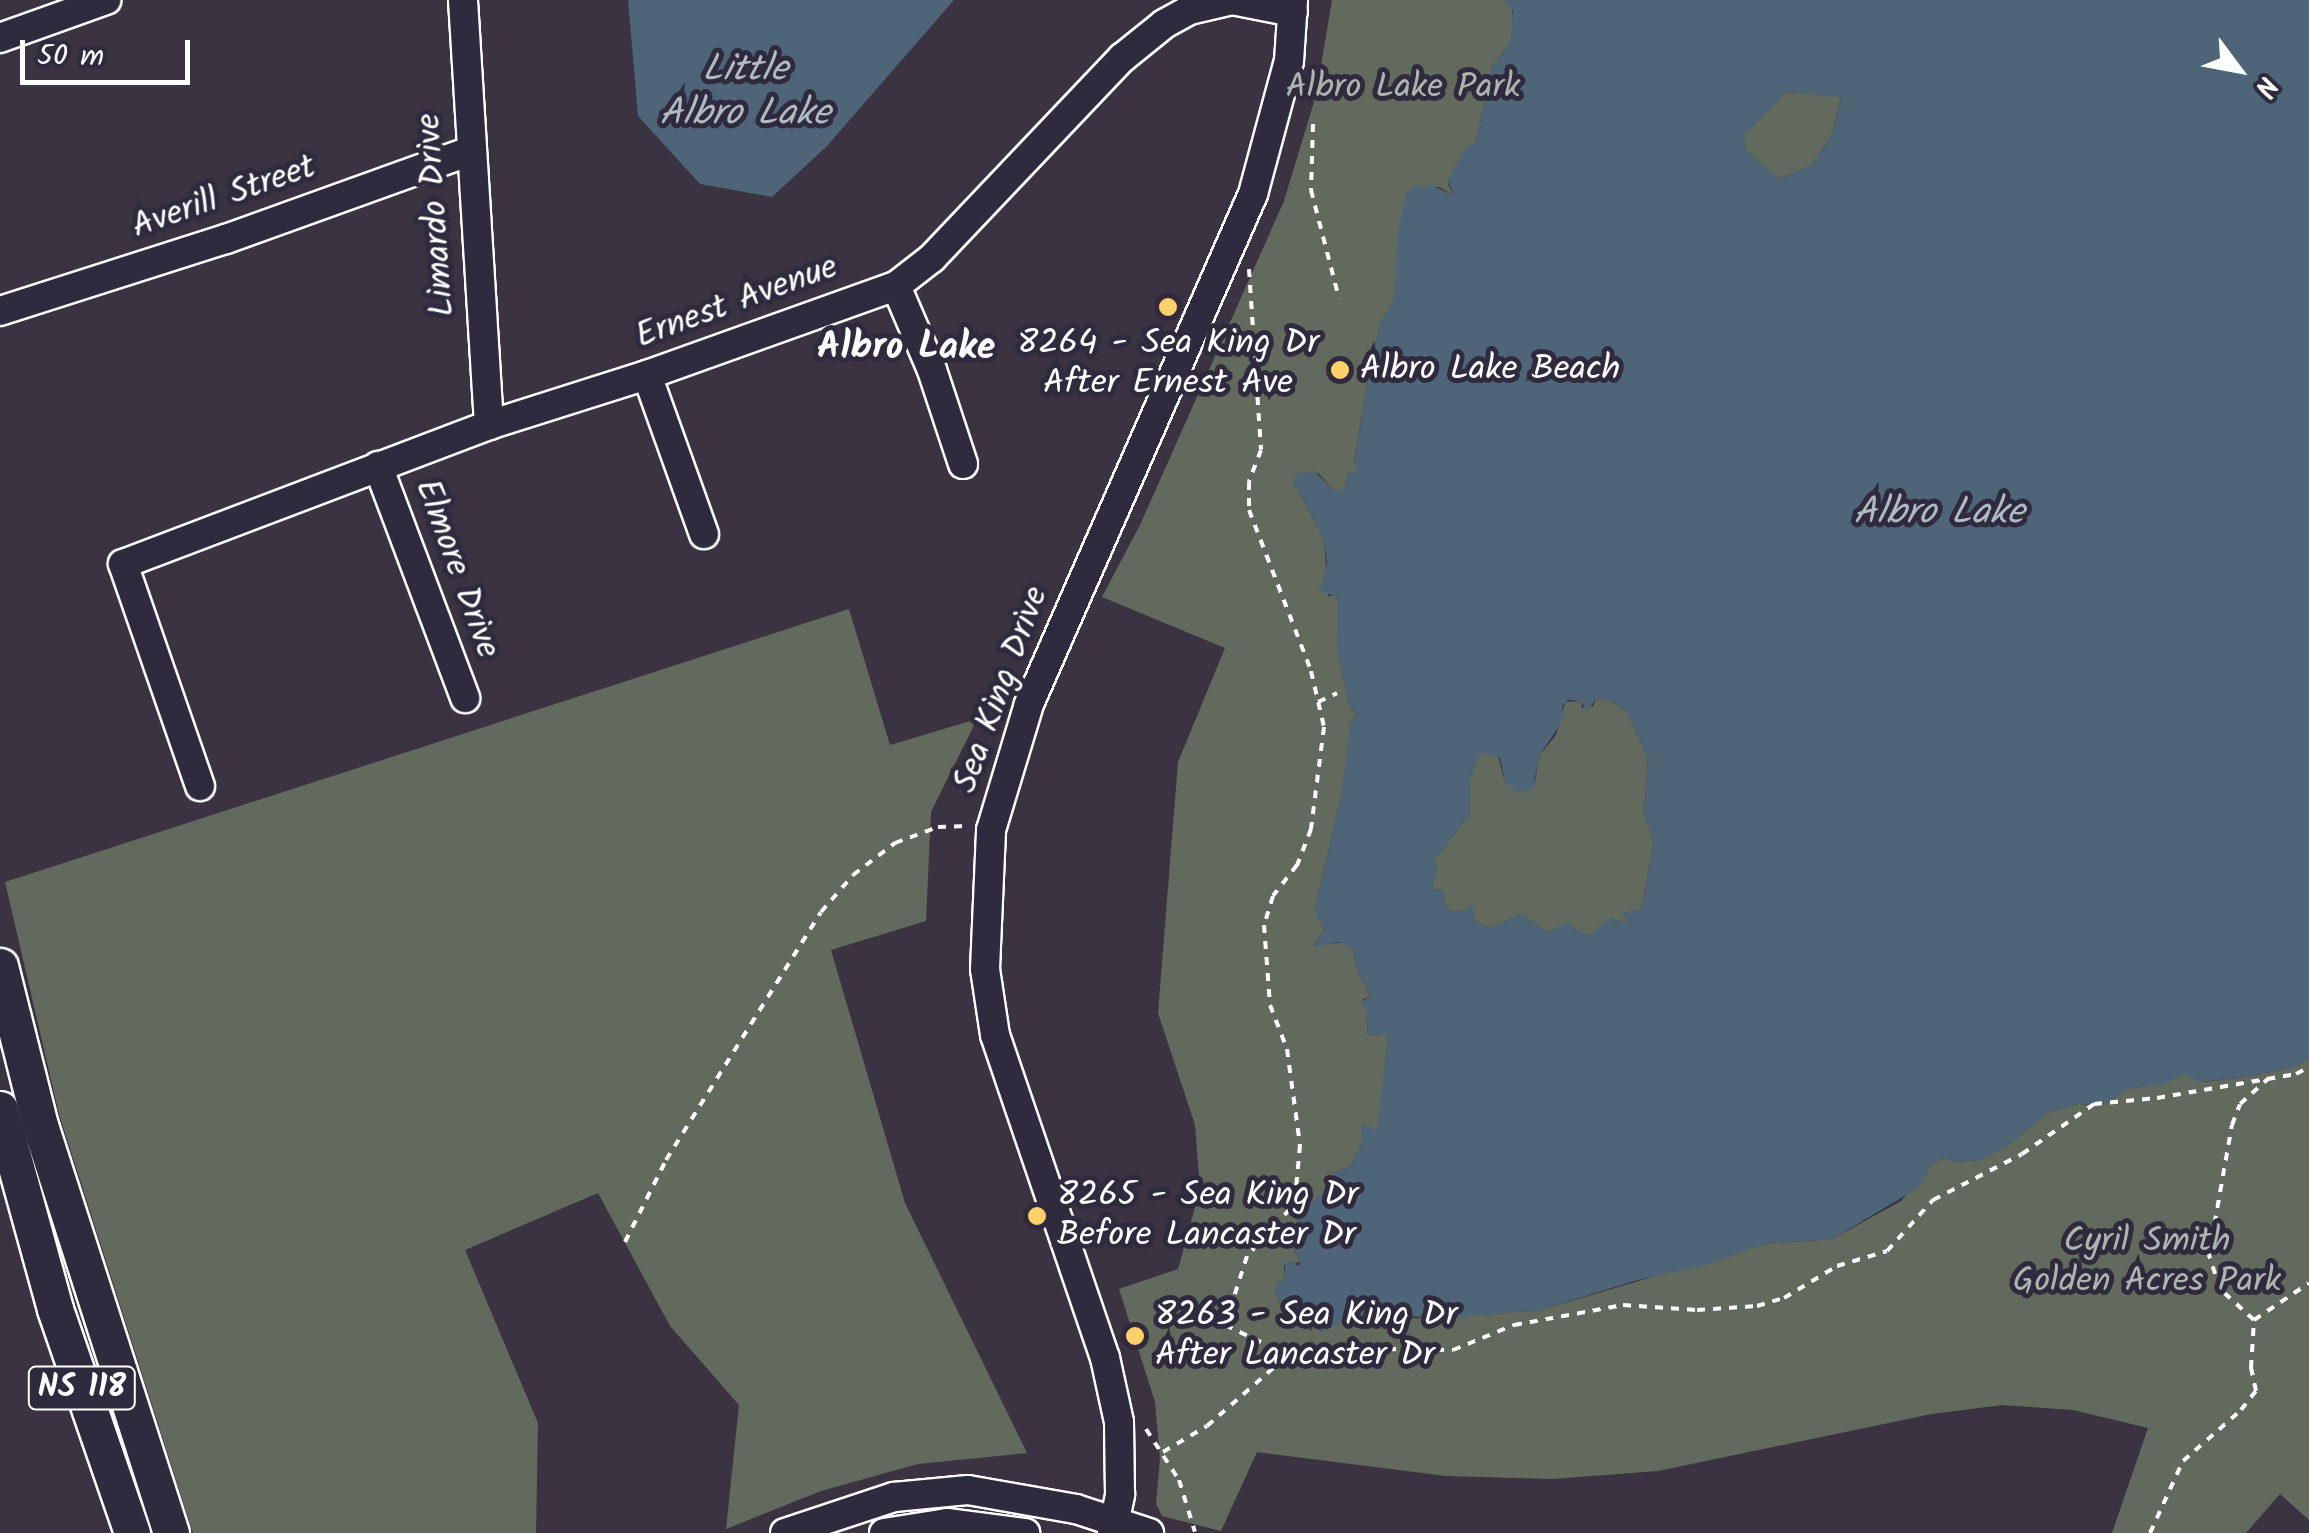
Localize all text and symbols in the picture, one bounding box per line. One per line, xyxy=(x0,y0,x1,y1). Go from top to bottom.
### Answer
scale bar xyxy=(25,20,195,82)
north arrow xyxy=(2189,20,2289,120)
text: 50 m xyxy=(37,33,104,81)
water label: Little Albro Lake xyxy=(660,48,830,137)
park label: Albro Lake Park xyxy=(1286,67,1520,109)
text: N xyxy=(2241,67,2289,106)
street label: Limardo Drive xyxy=(409,112,465,318)
street label: Averill Street xyxy=(127,147,321,249)
street label: Ernest Avenue xyxy=(630,247,844,359)
marker: 8264 - Sea King Dr After Ernest Ave xyxy=(1157,296,1179,318)
place label: 8264 - Sea King Dr After Ernest Ave xyxy=(1017,323,1319,405)
district label: Albro Lake xyxy=(817,326,995,372)
place label: Albro Lake Beach xyxy=(1360,349,1620,391)
marker: Albro Lake Beach xyxy=(1329,359,1351,381)
street label: Elmore Drive xyxy=(404,474,508,664)
water label: Albro Lake xyxy=(1854,491,2024,537)
street label: Sea King Drive xyxy=(945,581,1059,799)
place label: 8265 - Sea King Dr Before Lancaster Dr xyxy=(1057,1175,1358,1257)
marker: 8265 - Sea King Dr Before Lancaster Dr xyxy=(1026,1205,1048,1227)
park label: Cyril Smith Golden Acres Park xyxy=(2013,1221,2281,1303)
place label: 8263 - Sea King Dr After Lancaster Dr xyxy=(1155,1295,1457,1377)
marker: 8263 - Sea King Dr After Lancaster Dr xyxy=(1124,1325,1146,1347)
road number: NS 118 xyxy=(27,1361,137,1415)

